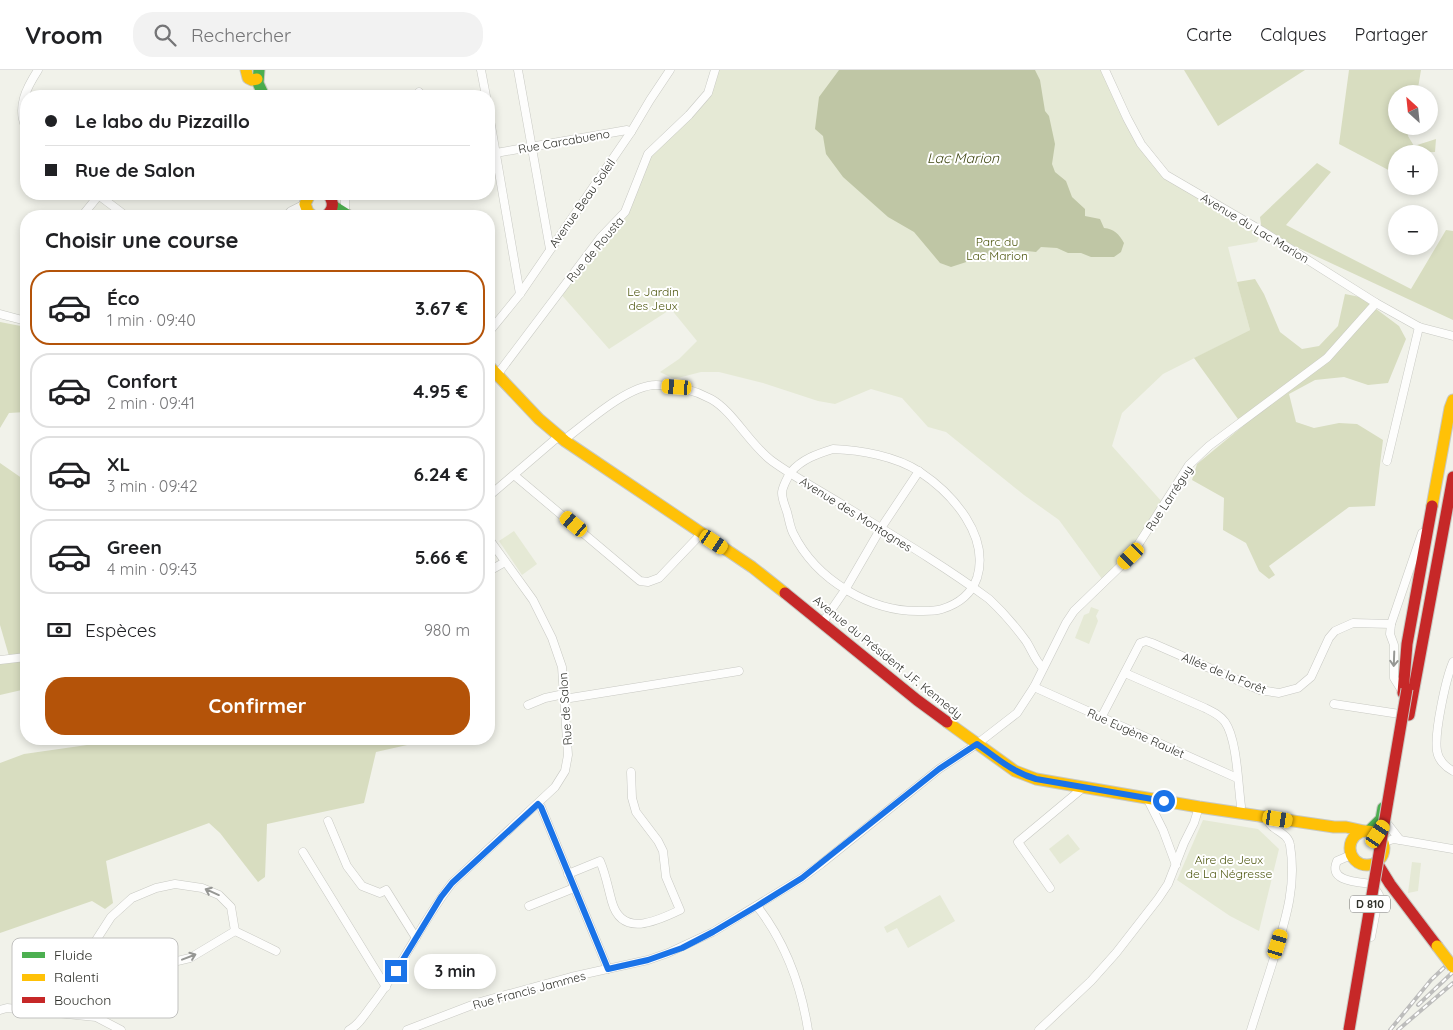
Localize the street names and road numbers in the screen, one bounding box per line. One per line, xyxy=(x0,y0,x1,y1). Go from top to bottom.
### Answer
street label: Rue Carcabueno xyxy=(517,126,611,156)
street label: Avenue Beau Soleil xyxy=(546,156,618,250)
street label: Avenue du Lac Marion xyxy=(1198,190,1312,266)
street label: Rue de Rousta xyxy=(563,213,627,285)
street label: Rue Larréguy xyxy=(1142,462,1196,534)
street label: Avenue des Montagnes xyxy=(797,473,915,555)
street label: Avenue du Président J.F. Kennedy xyxy=(810,592,966,722)
street label: Allée de la Forêt xyxy=(1180,649,1268,697)
street label: Rue de Salon xyxy=(555,672,575,746)
street label: Rue Eugène Raulet xyxy=(1085,705,1187,761)
road number: D 810 xyxy=(1350,896,1390,912)
street label: Rue Francis Jammes xyxy=(471,968,587,1012)

